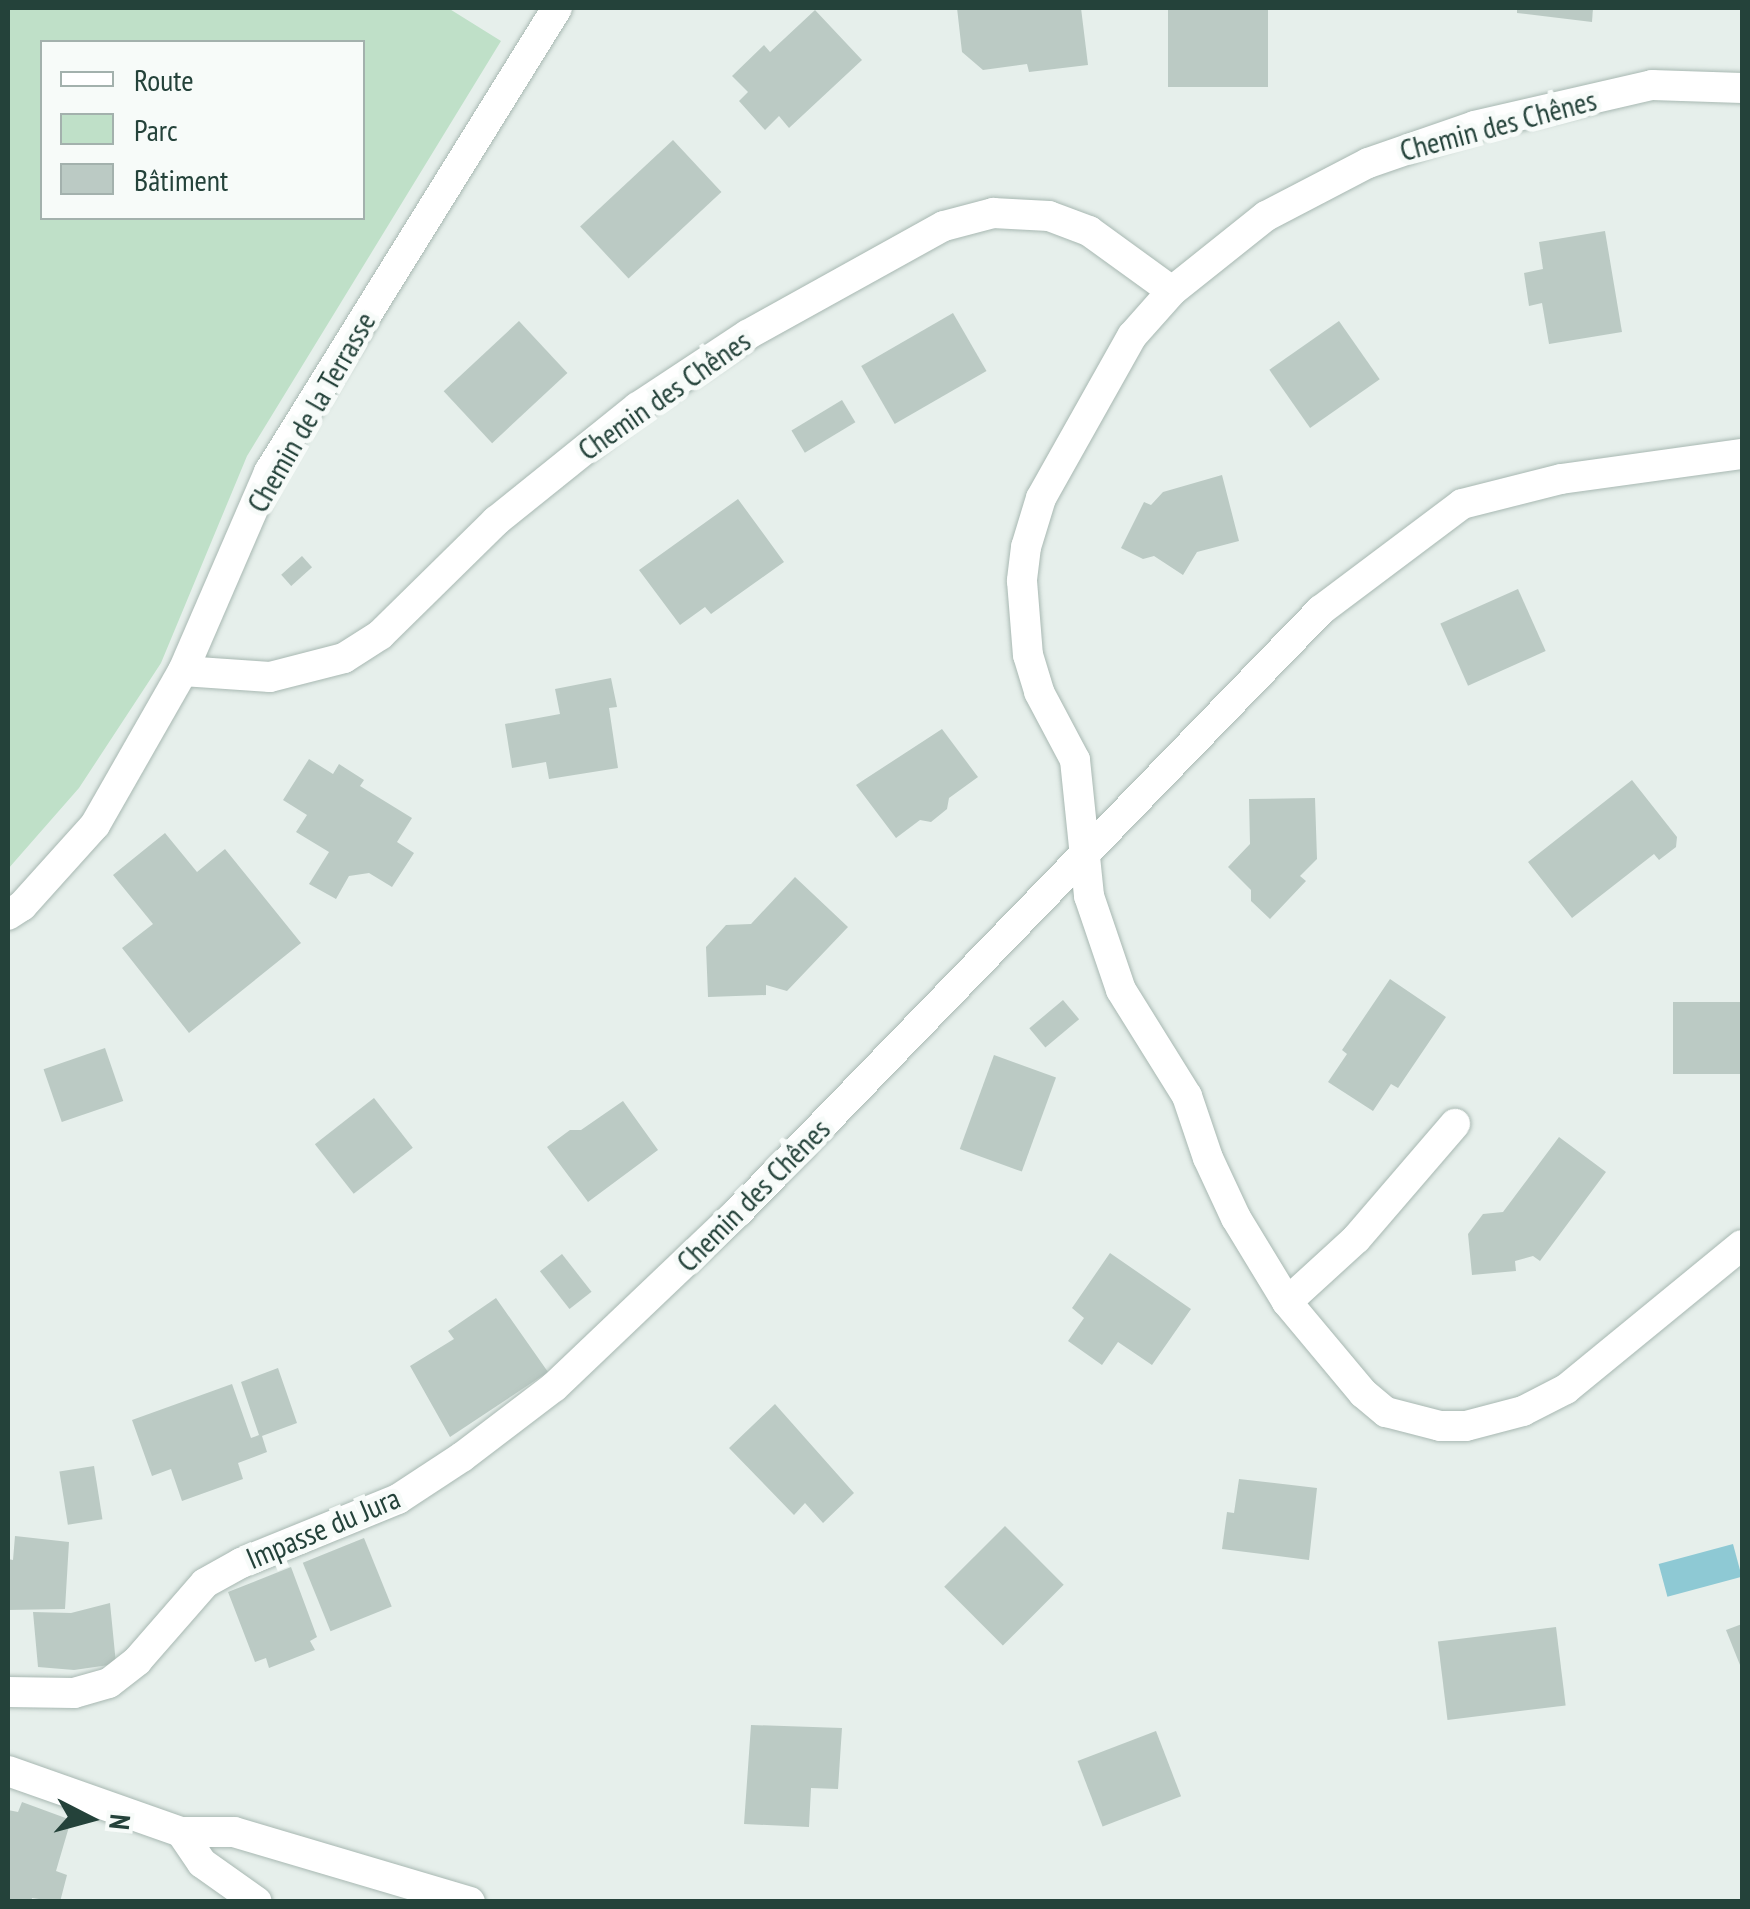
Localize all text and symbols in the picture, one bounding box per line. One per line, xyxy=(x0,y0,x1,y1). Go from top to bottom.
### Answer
legend xyxy=(40,40,365,220)
text: Route xyxy=(134,60,194,99)
street label: Chemin des Chênes xyxy=(1396,81,1600,169)
text: Parc xyxy=(134,110,178,149)
text: Bâtiment xyxy=(134,160,228,199)
street label: Chemin de la Terrasse xyxy=(239,305,383,519)
street label: Chemin des Chênes xyxy=(571,322,757,468)
street label: Chemin des Chênes xyxy=(669,1111,837,1279)
street label: Impasse du Jura xyxy=(241,1480,405,1576)
north arrow xyxy=(40,1769,140,1869)
text: N xyxy=(101,1813,140,1832)

